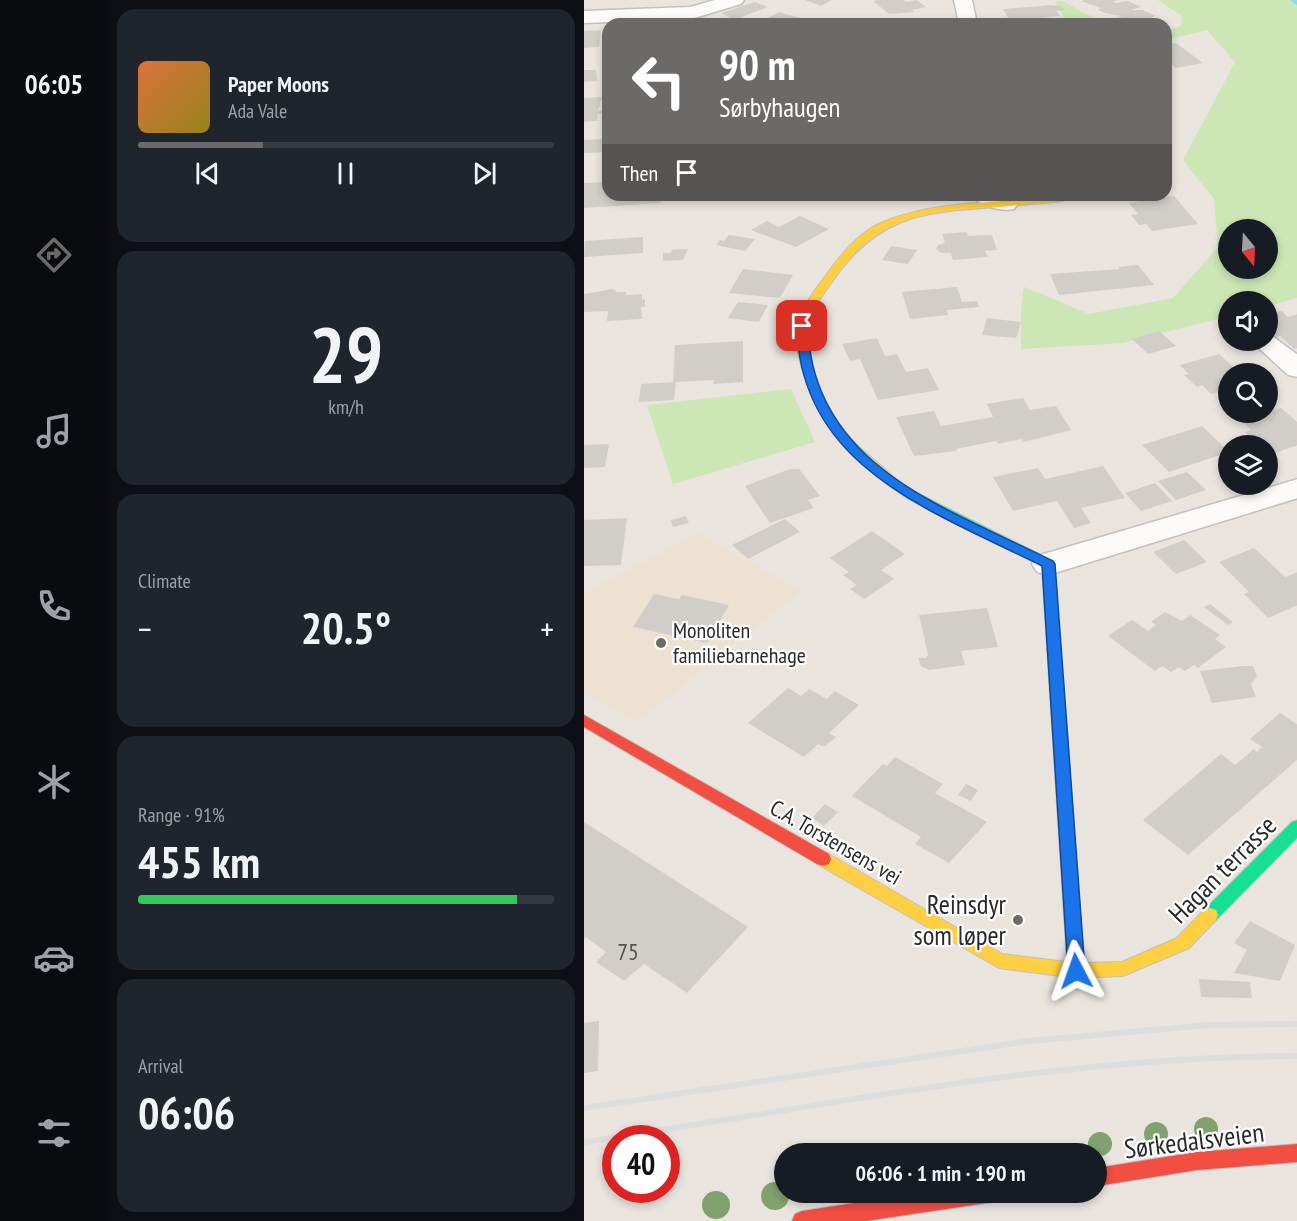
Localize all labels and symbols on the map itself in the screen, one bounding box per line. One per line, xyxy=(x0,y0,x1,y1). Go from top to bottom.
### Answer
north arrow xyxy=(1218,219,1278,279)
pin xyxy=(776,300,827,351)
place label: Monoliten familiebarnehage xyxy=(673,616,806,669)
marker: Monoliten familiebarnehage xyxy=(654,636,668,650)
street label: C.A. Torstensens vei xyxy=(765,793,907,891)
street label: Hagan terrasse xyxy=(1161,808,1283,930)
place label: Reinsdyr som løper xyxy=(914,887,1007,952)
marker: Reinsdyr som løper xyxy=(1011,913,1025,927)
house number: 75 xyxy=(617,936,639,967)
position arrow xyxy=(1044,939,1108,1003)
street label: Sørkedalsveien xyxy=(1122,1115,1266,1165)
speed limit sign: 40 xyxy=(602,1125,680,1203)

